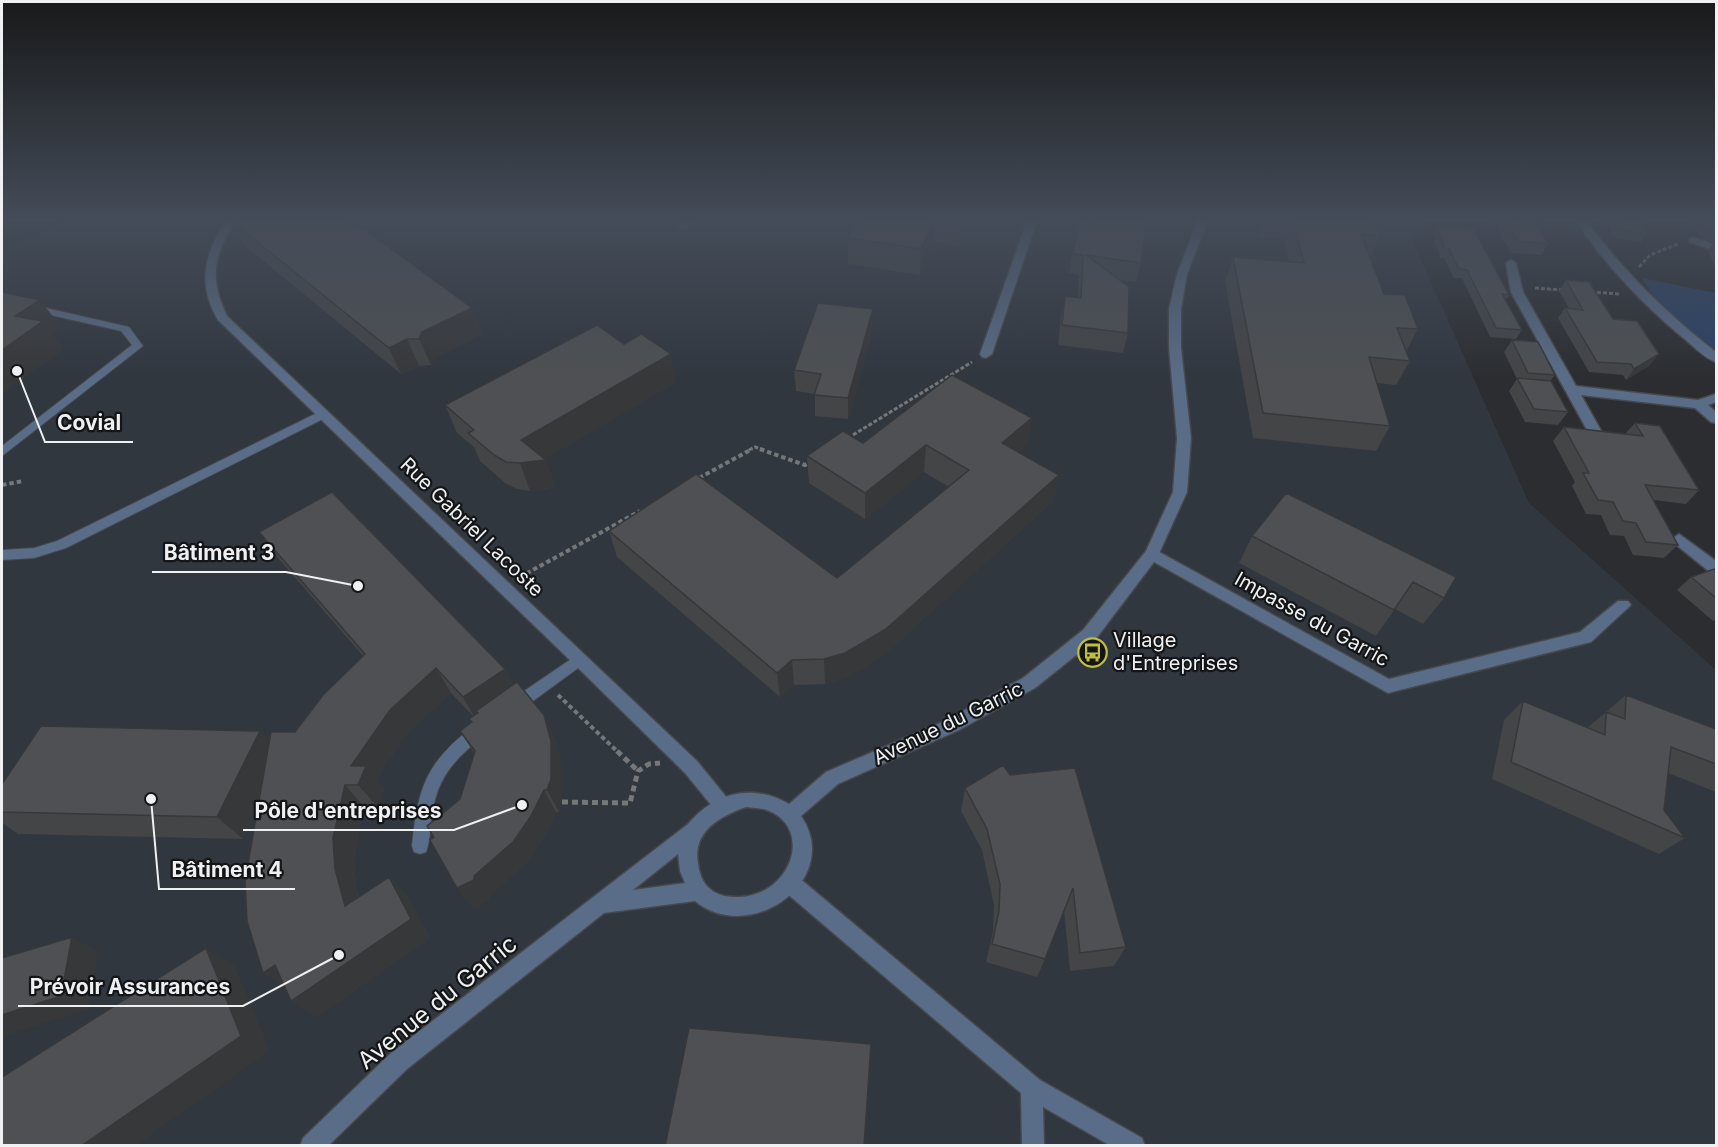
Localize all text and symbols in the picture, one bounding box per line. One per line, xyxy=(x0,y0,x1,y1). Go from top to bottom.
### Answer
callout: Covial xyxy=(45,403,133,442)
text: Covial xyxy=(57,410,121,435)
street label: Rue Gabriel Lacoste xyxy=(395,452,549,602)
callout: Bâtiment 3 xyxy=(152,533,286,572)
text: Bâtiment 3 xyxy=(164,540,274,565)
street label: Impasse du Garric xyxy=(1231,567,1393,671)
place label: Village d'Entreprises xyxy=(1113,628,1238,675)
bus stop icon: Village d'Entreprises xyxy=(1076,636,1108,668)
street label: Avenue du Garric xyxy=(869,676,1027,770)
callout: Pôle d'entreprises xyxy=(243,791,454,830)
text: Pôle d'entreprises xyxy=(255,798,441,823)
callout: Bâtiment 4 xyxy=(159,850,295,889)
text: Bâtiment 4 xyxy=(171,857,283,882)
street label: Avenue du Garric xyxy=(352,929,522,1075)
callout: Prévoir Assurances xyxy=(18,967,243,1006)
text: Prévoir Assurances xyxy=(30,974,230,999)

